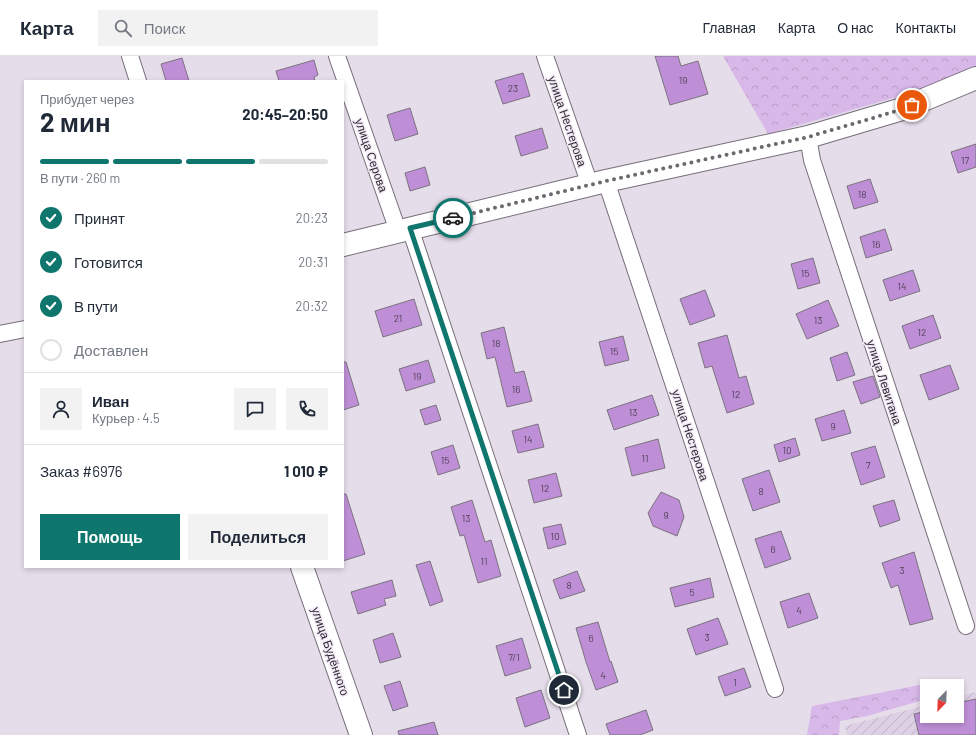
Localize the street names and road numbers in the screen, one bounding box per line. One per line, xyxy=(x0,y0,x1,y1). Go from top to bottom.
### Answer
street label: улица Нестерова xyxy=(545,74,590,169)
street label: улица Серова xyxy=(352,116,391,194)
street label: улица Левитана xyxy=(864,338,905,427)
street label: улица Нестерова xyxy=(669,388,712,483)
street label: улица Будённого xyxy=(308,605,353,698)

